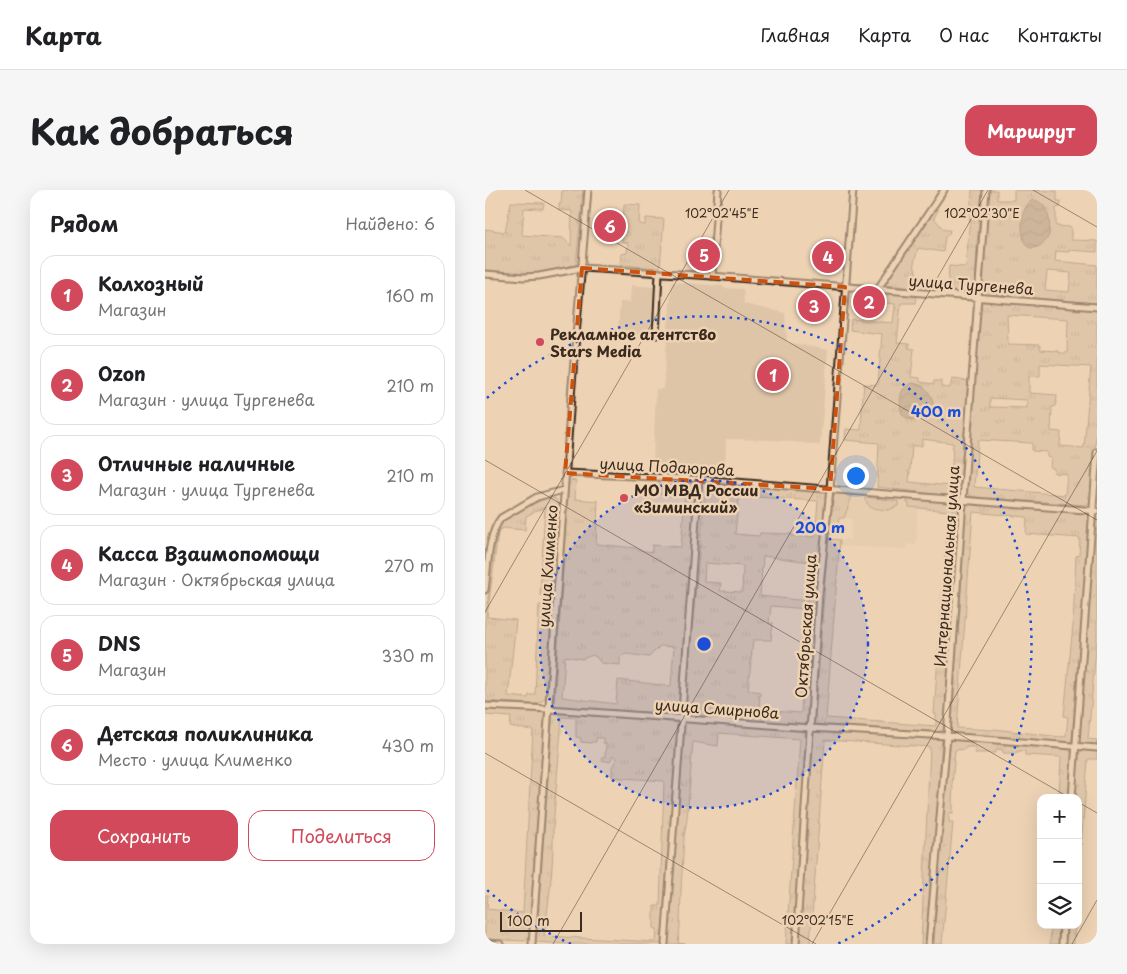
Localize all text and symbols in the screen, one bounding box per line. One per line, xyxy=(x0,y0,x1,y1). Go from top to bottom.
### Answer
text: Карта xyxy=(25,17,102,53)
text: Главная xyxy=(761,21,830,48)
text: Карта xyxy=(858,21,911,48)
text: О нас xyxy=(939,21,989,48)
text: Контакты xyxy=(1017,21,1102,48)
text: Как добраться xyxy=(30,104,294,157)
button: Маршрут xyxy=(965,105,1097,156)
text: 102°02'45"E xyxy=(685,204,759,222)
text: 102°02'30"E xyxy=(944,204,1020,222)
text: Рядом xyxy=(50,207,118,239)
pin: 6 xyxy=(594,207,626,245)
text: Найдено: 6 xyxy=(345,211,435,235)
pin: 5 xyxy=(688,236,720,274)
pin: 4 xyxy=(812,238,844,276)
street label: улица Тургенева xyxy=(908,268,1035,300)
text: Колхозный xyxy=(98,269,204,297)
text: 1 xyxy=(63,283,71,307)
text: 160 m xyxy=(386,283,434,307)
pin: 2 xyxy=(853,283,885,321)
pin: 3 xyxy=(798,287,830,325)
text: Магазин xyxy=(98,297,167,321)
place label: Рекламное агентство Stars Media xyxy=(550,322,716,362)
marker: Рекламное агентство Stars Media xyxy=(534,336,546,348)
pin: 1 xyxy=(757,356,789,394)
text: Ozon xyxy=(98,359,146,387)
text: 2 xyxy=(61,373,73,397)
text: 210 m xyxy=(386,373,434,397)
text: Магазин · улица Тургенева xyxy=(98,387,314,411)
text: 400 m xyxy=(911,399,961,422)
text: Отличные наличные xyxy=(98,449,295,477)
street label: улица Подаюрова xyxy=(599,451,736,481)
text: 3 xyxy=(62,463,72,487)
text: 210 m xyxy=(386,463,434,487)
your location xyxy=(843,463,869,489)
street label: Интернациональная улица xyxy=(927,464,965,667)
text: Магазин · улица Тургенева xyxy=(98,477,314,501)
place label: МО МВД России «Зиминский» xyxy=(634,478,758,518)
marker: МО МВД России «Зиминский» xyxy=(618,492,630,504)
street label: улица Клименко xyxy=(531,504,563,628)
text: 200 m xyxy=(795,515,845,538)
text: Касса Взаимопомощи xyxy=(98,539,320,567)
text: 4 xyxy=(62,553,72,577)
text: 270 m xyxy=(384,553,434,577)
street label: Октябрьская улица xyxy=(788,553,822,699)
text: Магазин · Октябрьская улица xyxy=(98,567,335,591)
text: DNS xyxy=(98,629,141,657)
centre of rings xyxy=(695,635,713,653)
text: 5 xyxy=(62,643,72,667)
text: 330 m xyxy=(381,643,434,667)
text: Магазин xyxy=(98,657,167,681)
street label: улица Смирнова xyxy=(654,692,781,724)
text: Детская поликлиника xyxy=(98,719,313,747)
text: 6 xyxy=(61,733,73,757)
text: 430 m xyxy=(382,733,434,757)
text: Место · улица Клименко xyxy=(98,747,292,771)
map controls xyxy=(1037,794,1082,929)
button: + xyxy=(1037,794,1082,839)
button: Сохранить xyxy=(50,810,238,861)
button: Поделиться xyxy=(248,810,435,861)
button: − xyxy=(1037,839,1082,884)
button: layers xyxy=(1037,884,1082,929)
scale bar xyxy=(500,909,583,932)
text: 100 m xyxy=(507,910,550,931)
text: 102°02'15"E xyxy=(782,911,854,929)

